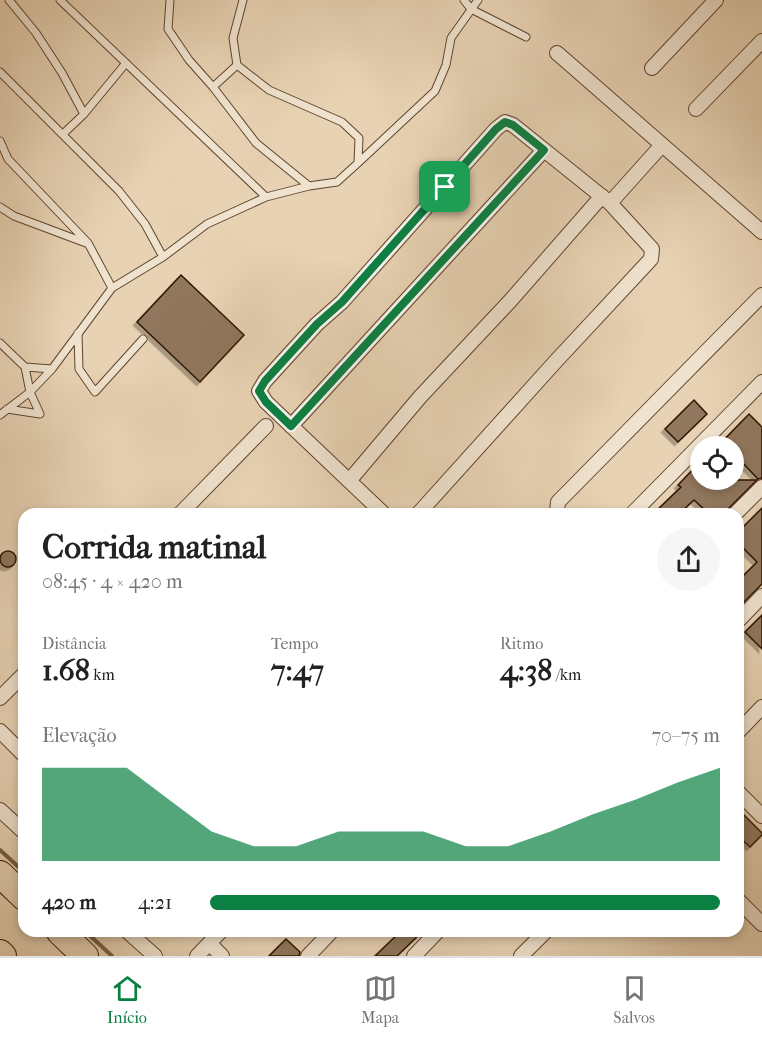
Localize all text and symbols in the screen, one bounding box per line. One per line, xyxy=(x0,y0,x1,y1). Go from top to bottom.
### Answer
pin xyxy=(419,161,470,212)
icon: arrive xyxy=(428,170,461,203)
map controls xyxy=(690,436,744,490)
button: locate xyxy=(690,436,744,490)
text: Corrida matinal xyxy=(42,528,266,567)
button: share xyxy=(657,528,720,591)
text: 08:45 · 4 × 420 m xyxy=(42,570,183,593)
text: Distância xyxy=(42,634,106,653)
text: Tempo xyxy=(271,634,318,653)
text: Ritmo xyxy=(500,634,543,653)
text: 1.68 xyxy=(42,653,90,688)
text: 7:47 xyxy=(271,653,324,688)
text: 4:38 xyxy=(500,653,552,688)
text: km xyxy=(90,665,115,684)
text: /km xyxy=(552,665,581,684)
text: Elevação xyxy=(42,724,117,747)
text: 70–75 m xyxy=(651,724,720,747)
text: 420 m xyxy=(42,891,96,914)
text: 4:21 xyxy=(138,891,172,914)
tab: Início xyxy=(107,972,147,1027)
tab: Mapa xyxy=(361,972,399,1027)
tab: Salvos xyxy=(613,972,655,1027)

